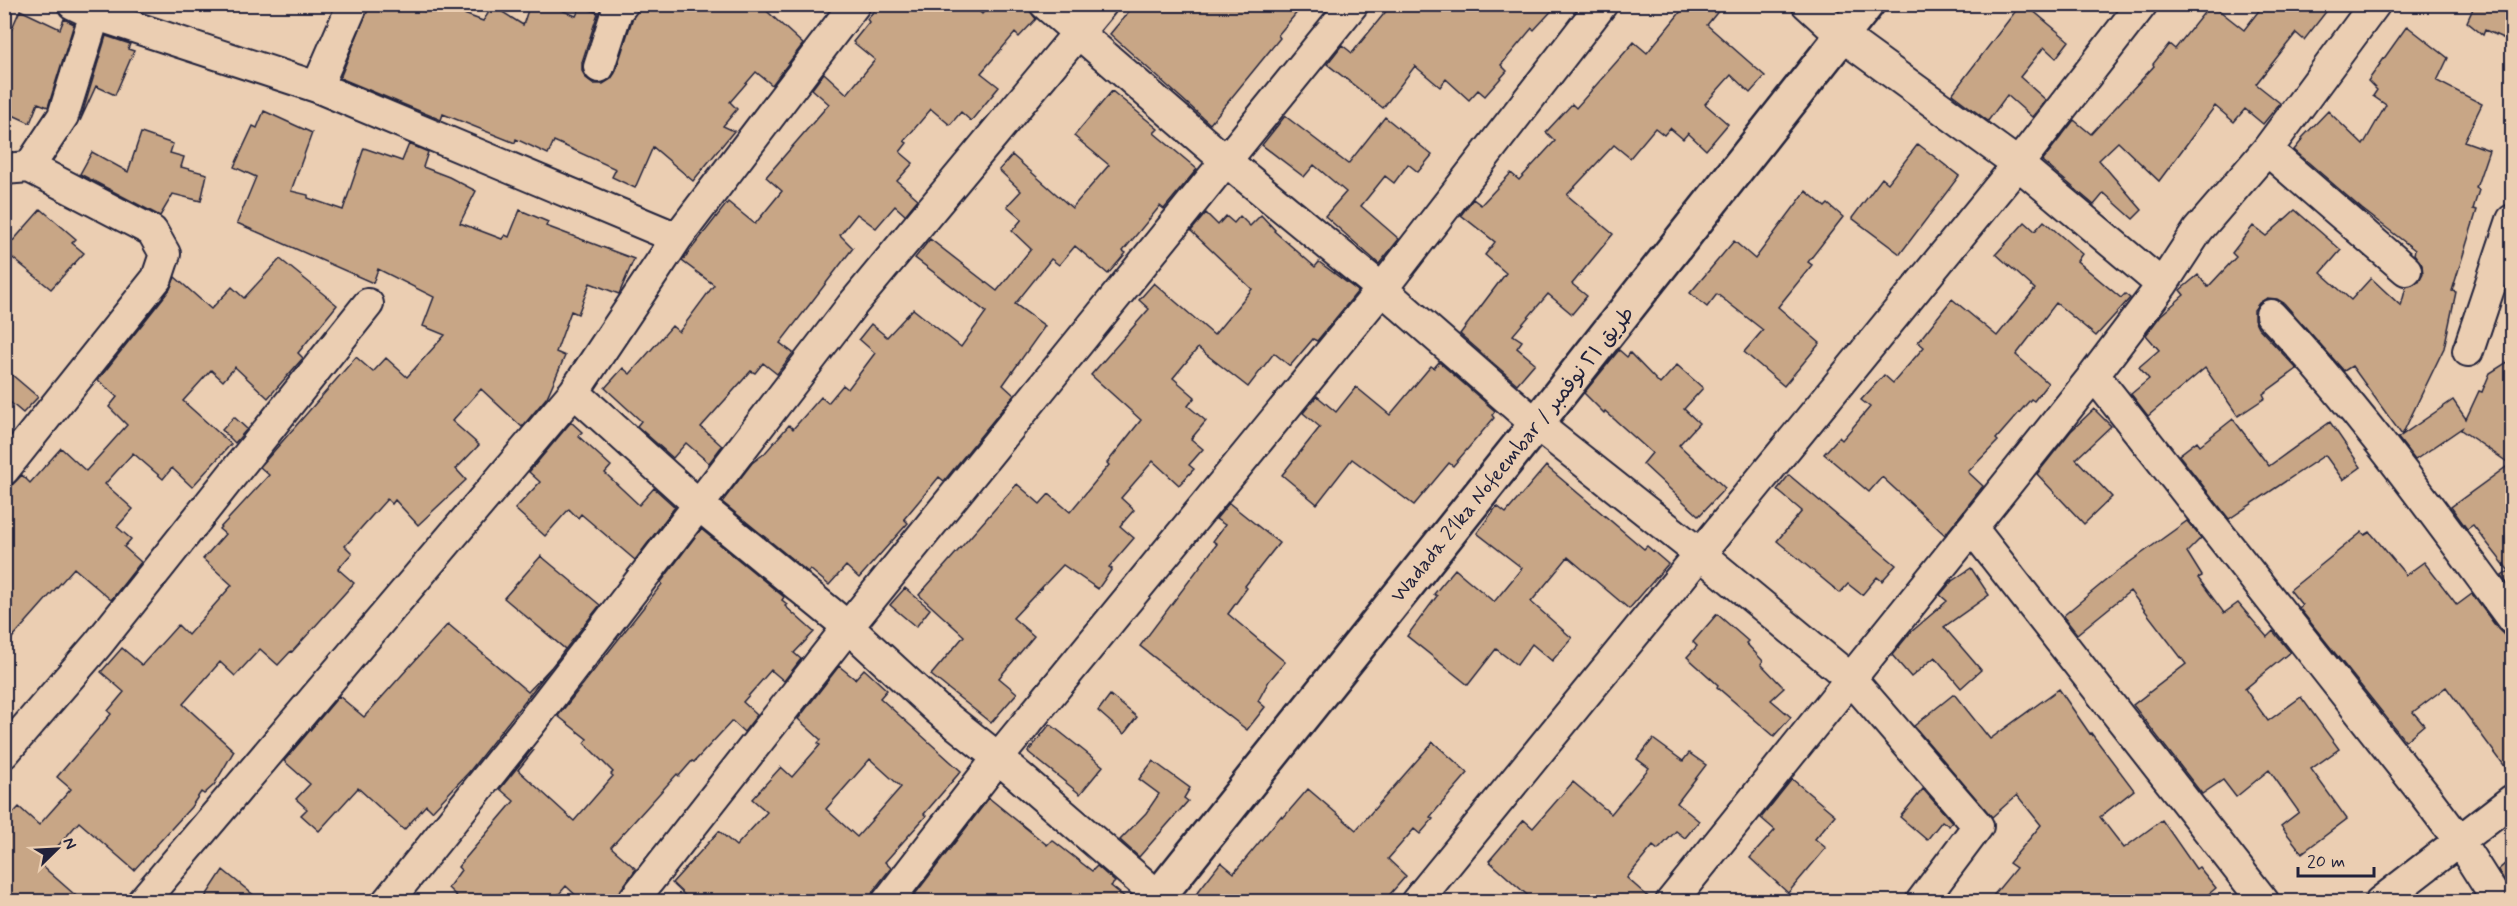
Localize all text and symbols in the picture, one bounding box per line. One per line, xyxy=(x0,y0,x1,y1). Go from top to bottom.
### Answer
street label: Wadada 21ka Nofeembar / طريق ٢١ نوفمبر xyxy=(1384,301,1641,609)
north arrow xyxy=(27,819,87,879)
text: N xyxy=(58,834,81,853)
scale bar xyxy=(2298,840,2374,878)
text: 20 m xyxy=(2307,850,2345,874)

